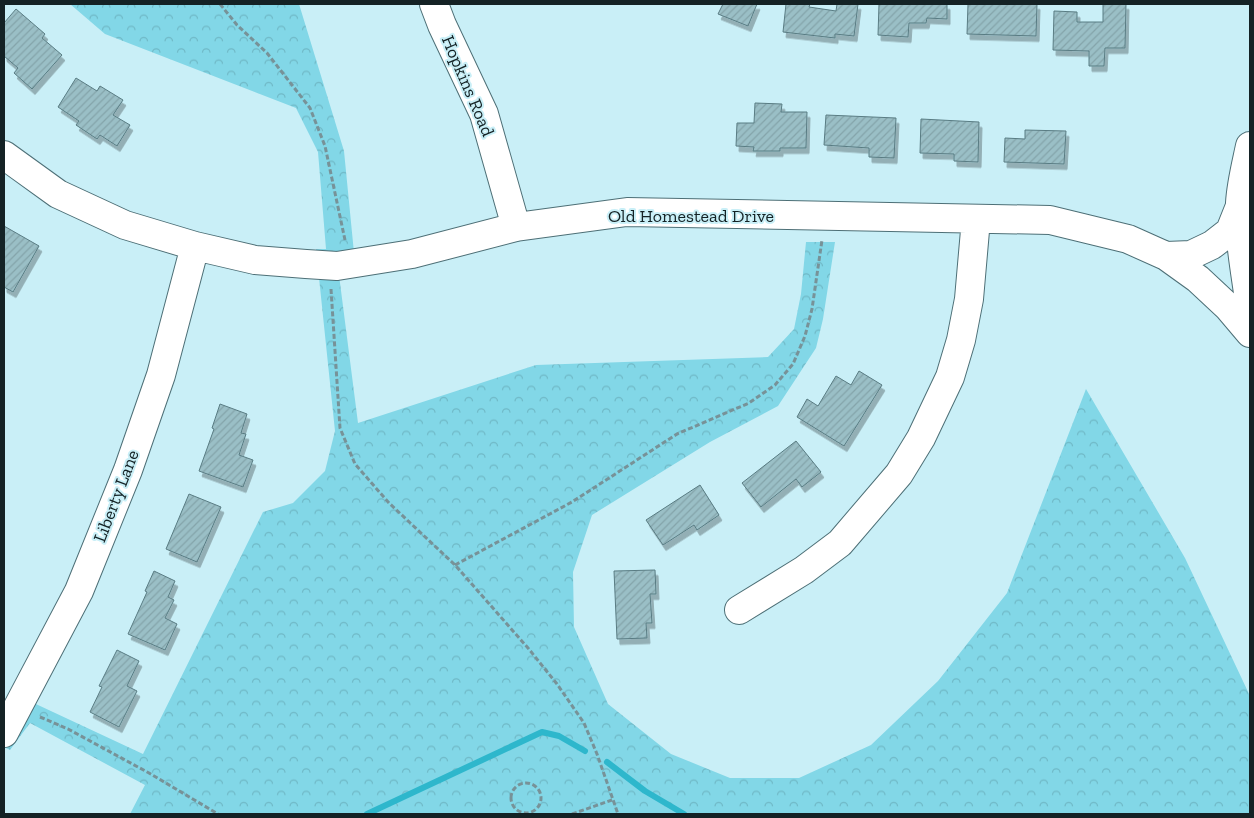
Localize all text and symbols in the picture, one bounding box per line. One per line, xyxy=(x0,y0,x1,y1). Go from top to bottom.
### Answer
street label: Hopkins Road xyxy=(437,32,499,140)
street label: Old Homestead Drive xyxy=(608,205,774,227)
street label: Liberty Lane xyxy=(88,447,144,545)

